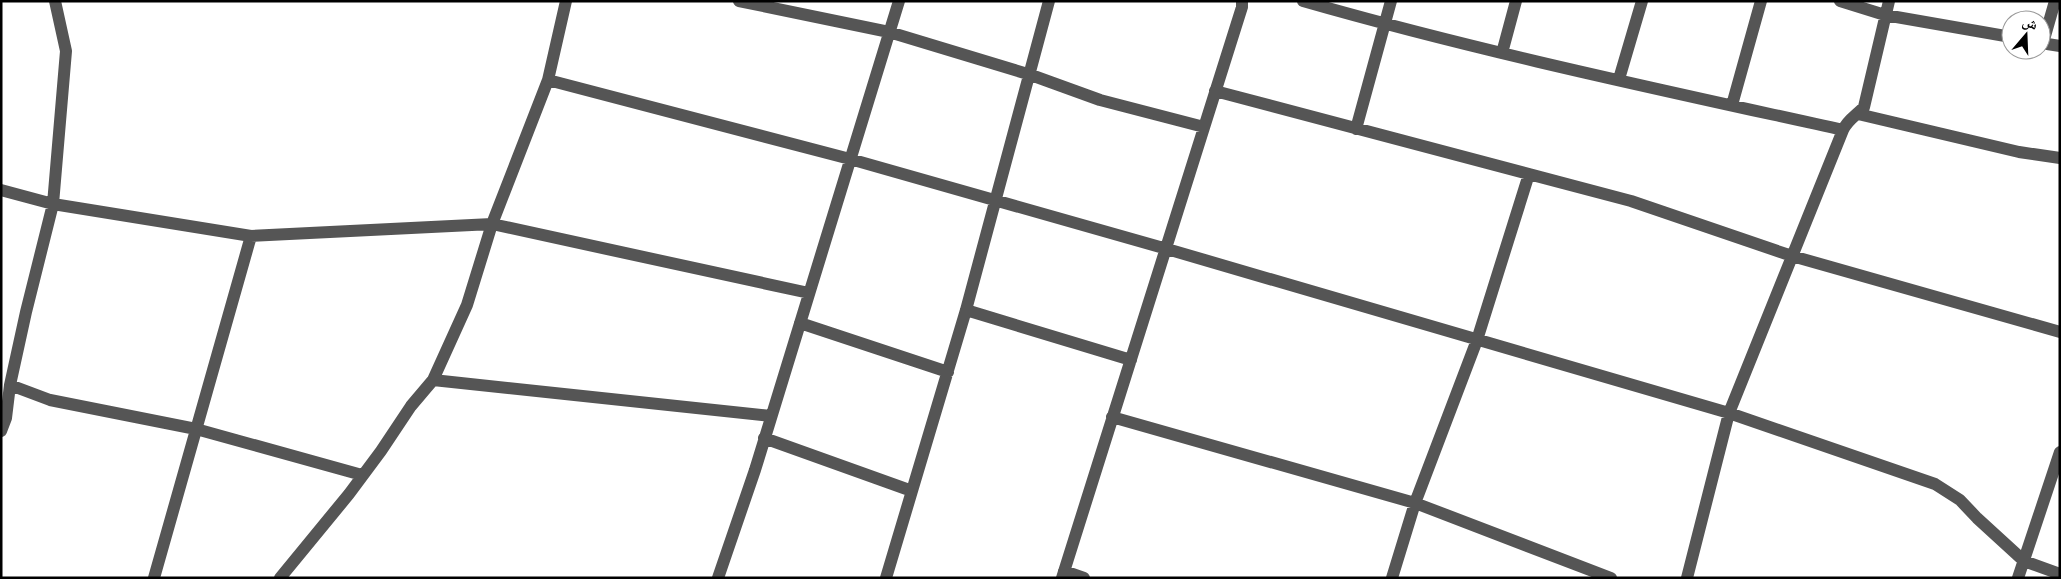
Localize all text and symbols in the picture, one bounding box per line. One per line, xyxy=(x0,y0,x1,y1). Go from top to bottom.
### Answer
north arrow xyxy=(2001,10,2051,60)
text: ش xyxy=(2020,13,2040,34)

